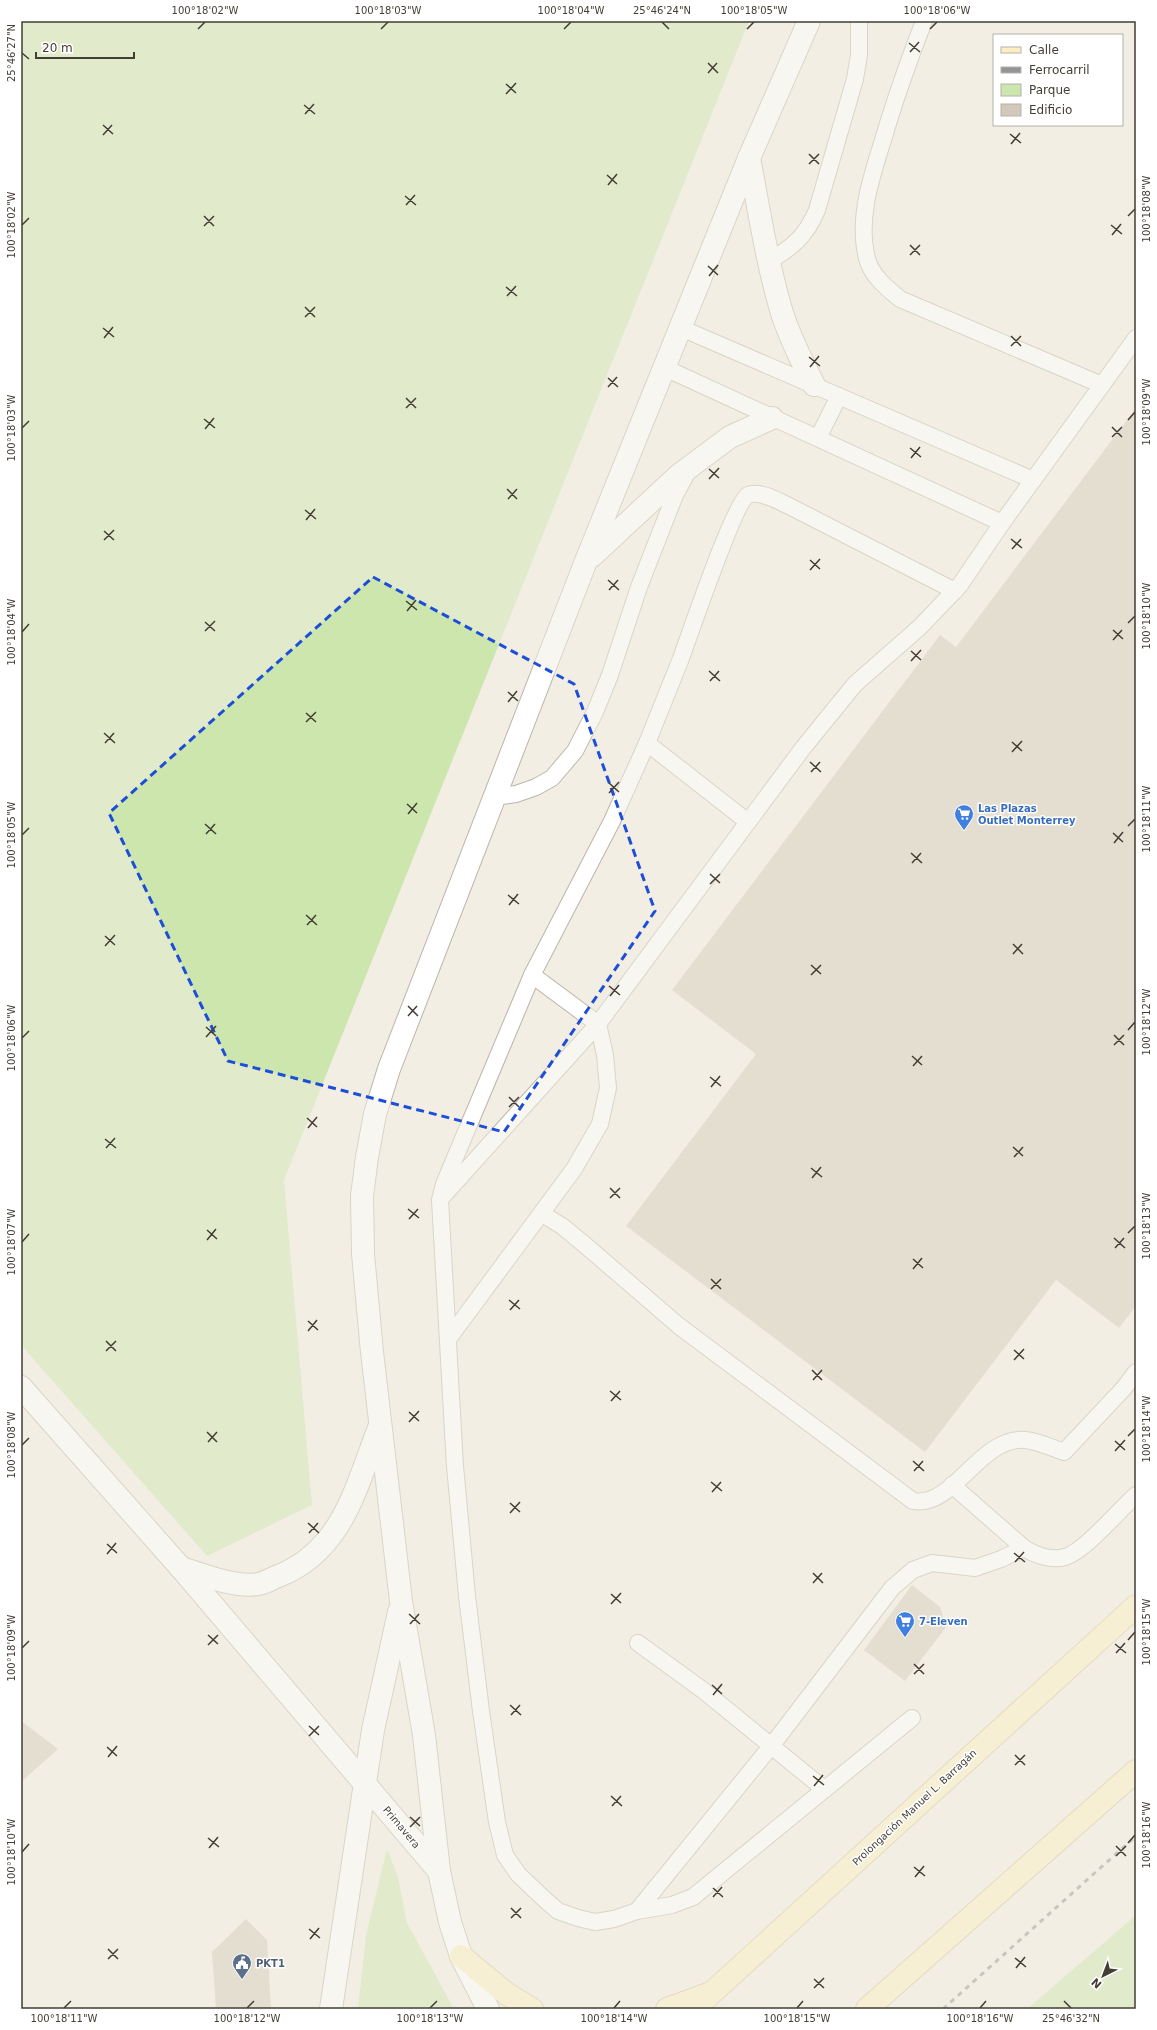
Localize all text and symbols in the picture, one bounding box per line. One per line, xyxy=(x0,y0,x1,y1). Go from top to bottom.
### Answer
text: 100°18'02"W xyxy=(172,5,238,16)
text: 100°18'03"W xyxy=(355,5,421,16)
text: 100°18'04"W xyxy=(538,5,604,16)
text: 25°46'24"N xyxy=(633,5,691,16)
text: 100°18'05"W xyxy=(721,5,787,16)
text: 100°18'06"W xyxy=(904,5,970,16)
text: 25°46'27"N xyxy=(6,24,17,82)
scale bar xyxy=(36,34,134,60)
legend xyxy=(993,34,1123,126)
text: 20 m xyxy=(42,41,73,55)
text: Calle xyxy=(1029,43,1059,57)
text: Ferrocarril xyxy=(1029,63,1090,77)
text: Parque xyxy=(1029,83,1070,97)
text: Edificio xyxy=(1029,103,1072,117)
text: 100°18'08"W xyxy=(1141,176,1152,242)
text: 100°18'02"W xyxy=(6,192,17,258)
text: 100°18'09"W xyxy=(1141,379,1152,445)
text: 100°18'03"W xyxy=(6,395,17,461)
text: 100°18'10"W xyxy=(1141,583,1152,649)
text: 100°18'04"W xyxy=(6,599,17,665)
text: 100°18'11"W xyxy=(1141,786,1152,852)
text: 100°18'05"W xyxy=(6,802,17,868)
supermarket icon: Las Plazas Outlet Monterrey xyxy=(953,803,975,831)
place label: Las Plazas Outlet Monterrey xyxy=(978,803,1076,826)
text: 100°18'12"W xyxy=(1141,989,1152,1055)
text: 100°18'06"W xyxy=(6,1005,17,1071)
text: 100°18'13"W xyxy=(1141,1193,1152,1259)
text: 100°18'07"W xyxy=(6,1209,17,1275)
text: 100°18'14"W xyxy=(1141,1396,1152,1462)
text: 100°18'08"W xyxy=(6,1412,17,1478)
text: 100°18'15"W xyxy=(1141,1599,1152,1665)
supermarket icon: 7-Eleven xyxy=(894,1610,916,1638)
text: 100°18'09"W xyxy=(6,1615,17,1681)
place label: 7-Eleven xyxy=(919,1616,968,1627)
street label: Prolongación Manuel L. Barragán xyxy=(850,1747,978,1868)
text: 100°18'16"W xyxy=(1141,1802,1152,1868)
street label: Primavera xyxy=(381,1804,422,1850)
text: 100°18'10"W xyxy=(6,1819,17,1885)
public building icon: PKT1 xyxy=(231,1952,253,1980)
north arrow xyxy=(1083,1956,1123,1996)
place label: PKT1 xyxy=(256,1958,285,1969)
text: N xyxy=(1089,1975,1104,1991)
text: 100°18'11"W xyxy=(31,2013,97,2024)
text: 100°18'12"W xyxy=(214,2013,280,2024)
text: 100°18'13"W xyxy=(397,2013,463,2024)
text: 100°18'14"W xyxy=(581,2013,647,2024)
text: 100°18'15"W xyxy=(764,2013,830,2024)
text: 100°18'16"W xyxy=(947,2013,1013,2024)
text: 25°46'32"N xyxy=(1042,2013,1100,2024)

